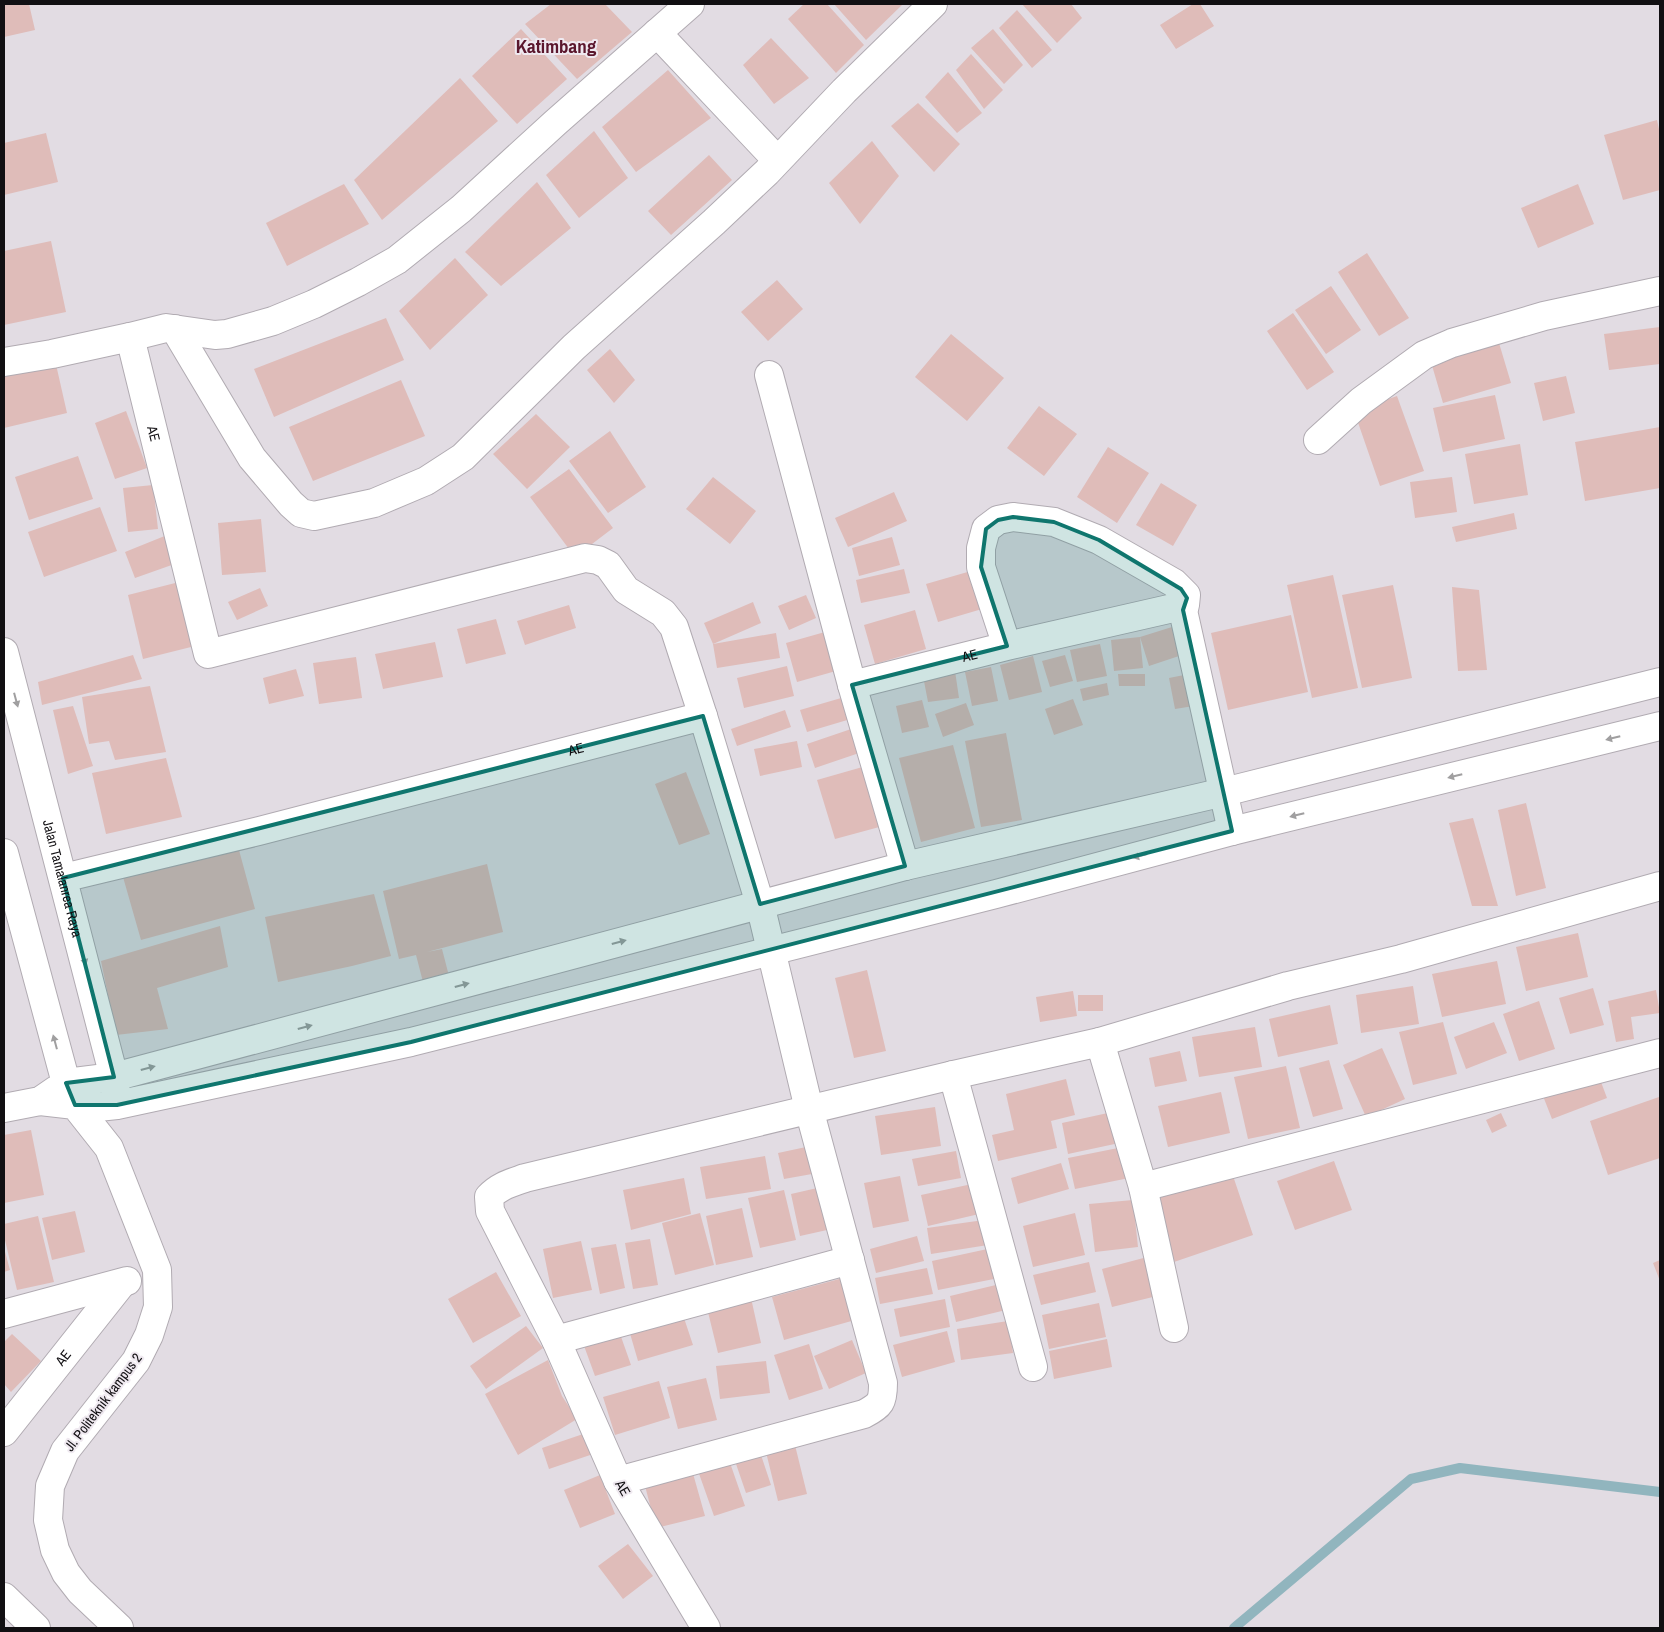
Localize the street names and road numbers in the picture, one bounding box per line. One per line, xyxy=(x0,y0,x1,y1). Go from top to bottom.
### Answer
street label: AE xyxy=(143,423,164,443)
street label: AE xyxy=(959,645,979,666)
street label: AE xyxy=(565,738,586,760)
street label: Jalan Tamalanrea Raya xyxy=(39,818,87,940)
street label: AE xyxy=(51,1346,75,1370)
street label: Jl. Politeknik kampus 2 xyxy=(60,1349,146,1455)
street label: AE xyxy=(611,1476,635,1499)

